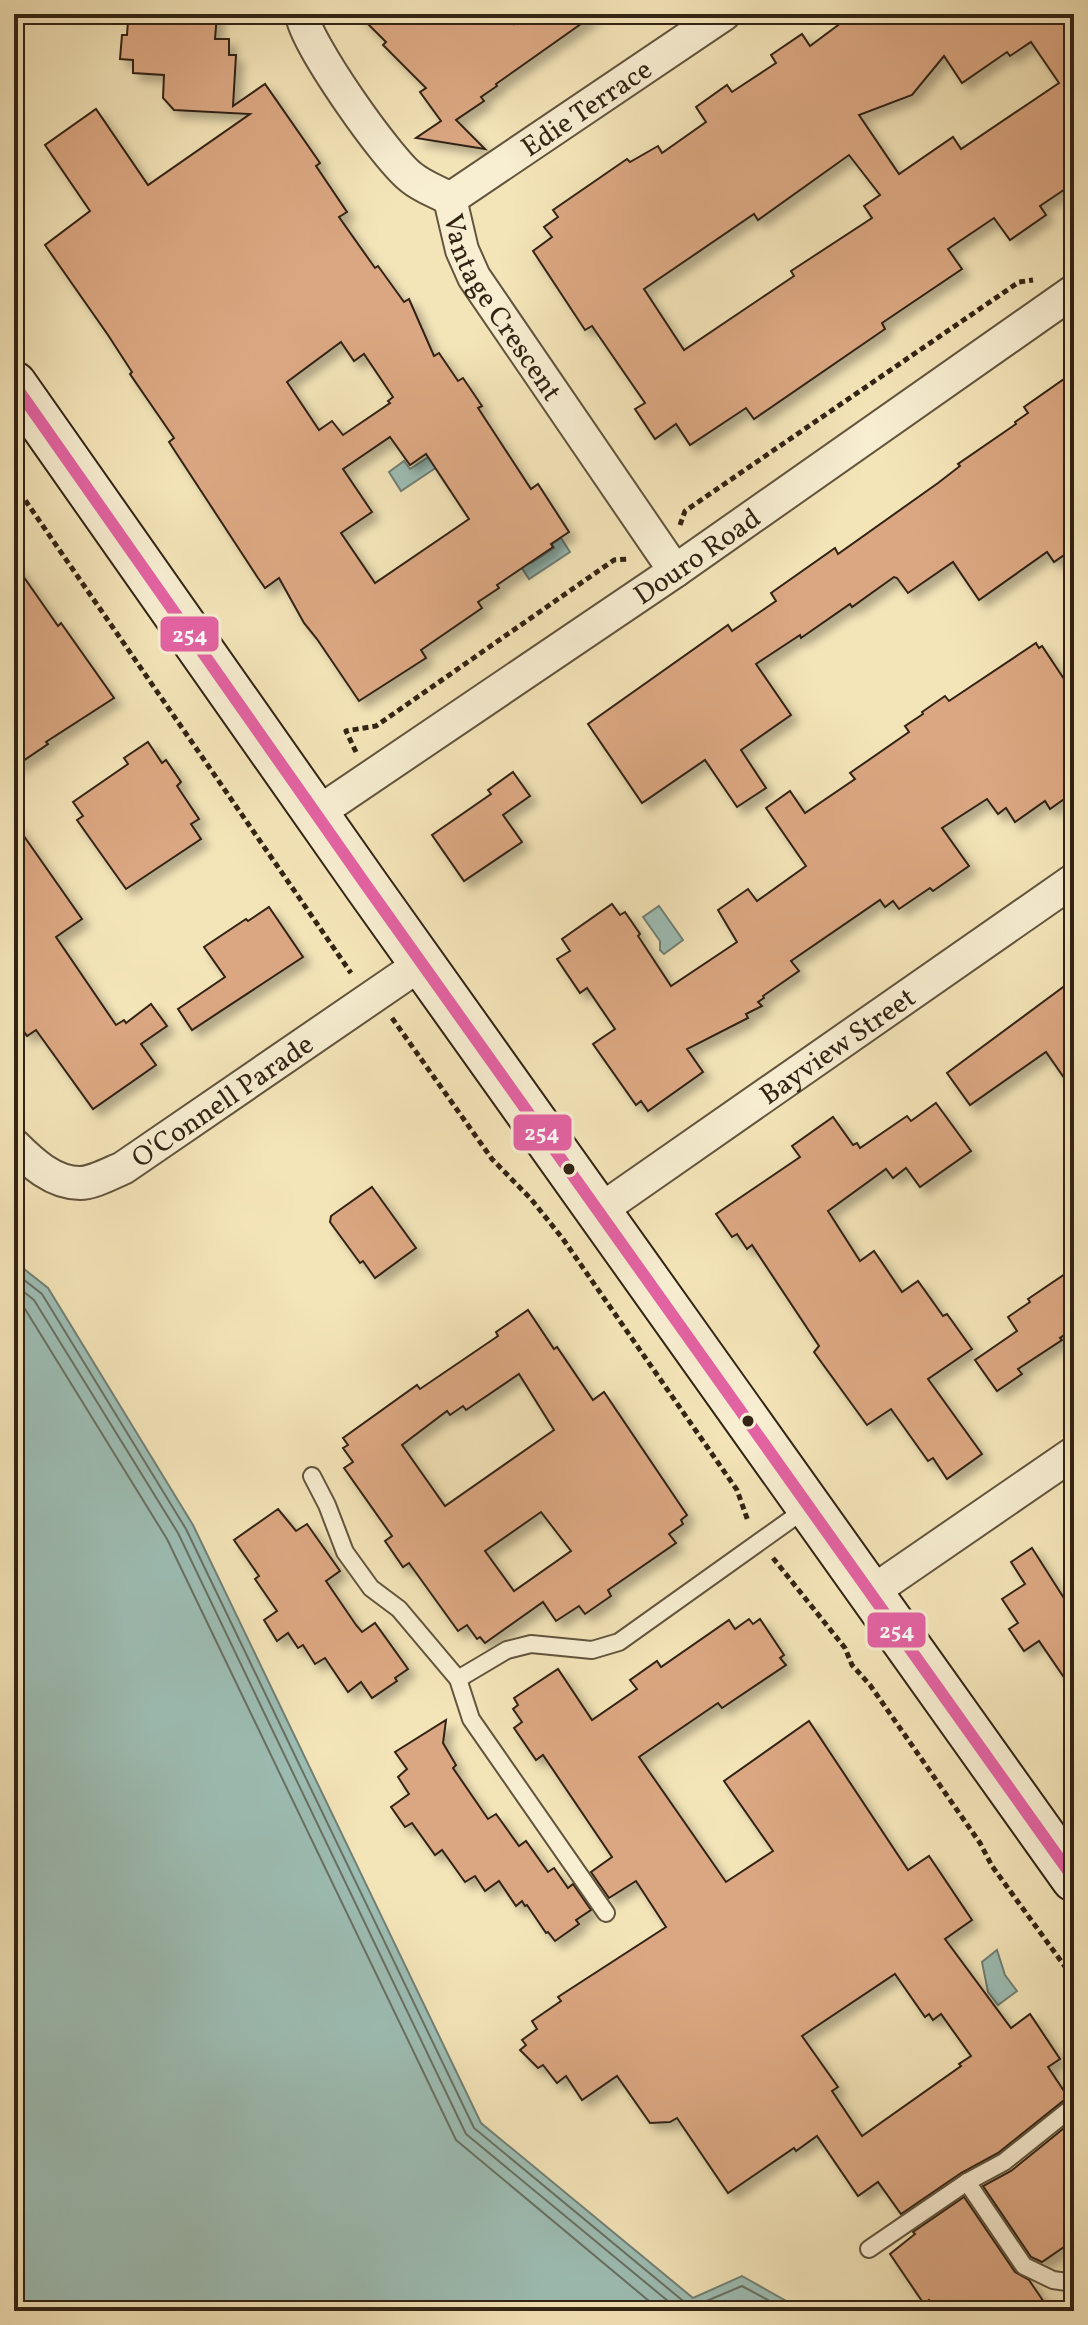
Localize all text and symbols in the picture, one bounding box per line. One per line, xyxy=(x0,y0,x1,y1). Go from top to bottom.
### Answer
street label: Edie Terrace xyxy=(514,51,660,167)
street label: Vantage Crescent xyxy=(432,210,570,410)
street label: Douro Road xyxy=(627,500,769,615)
line badge: 254 xyxy=(159,615,220,653)
text: 254 xyxy=(172,621,208,652)
street label: Bayview Street xyxy=(753,979,924,1115)
street label: O'Connell Parade xyxy=(125,1026,322,1178)
line badge: 254 xyxy=(512,1113,573,1152)
text: 254 xyxy=(524,1119,560,1150)
unlabelled marker xyxy=(561,1161,577,1177)
unlabelled marker xyxy=(740,1413,756,1429)
line badge: 254 xyxy=(866,1611,927,1649)
text: 254 xyxy=(879,1617,915,1648)

